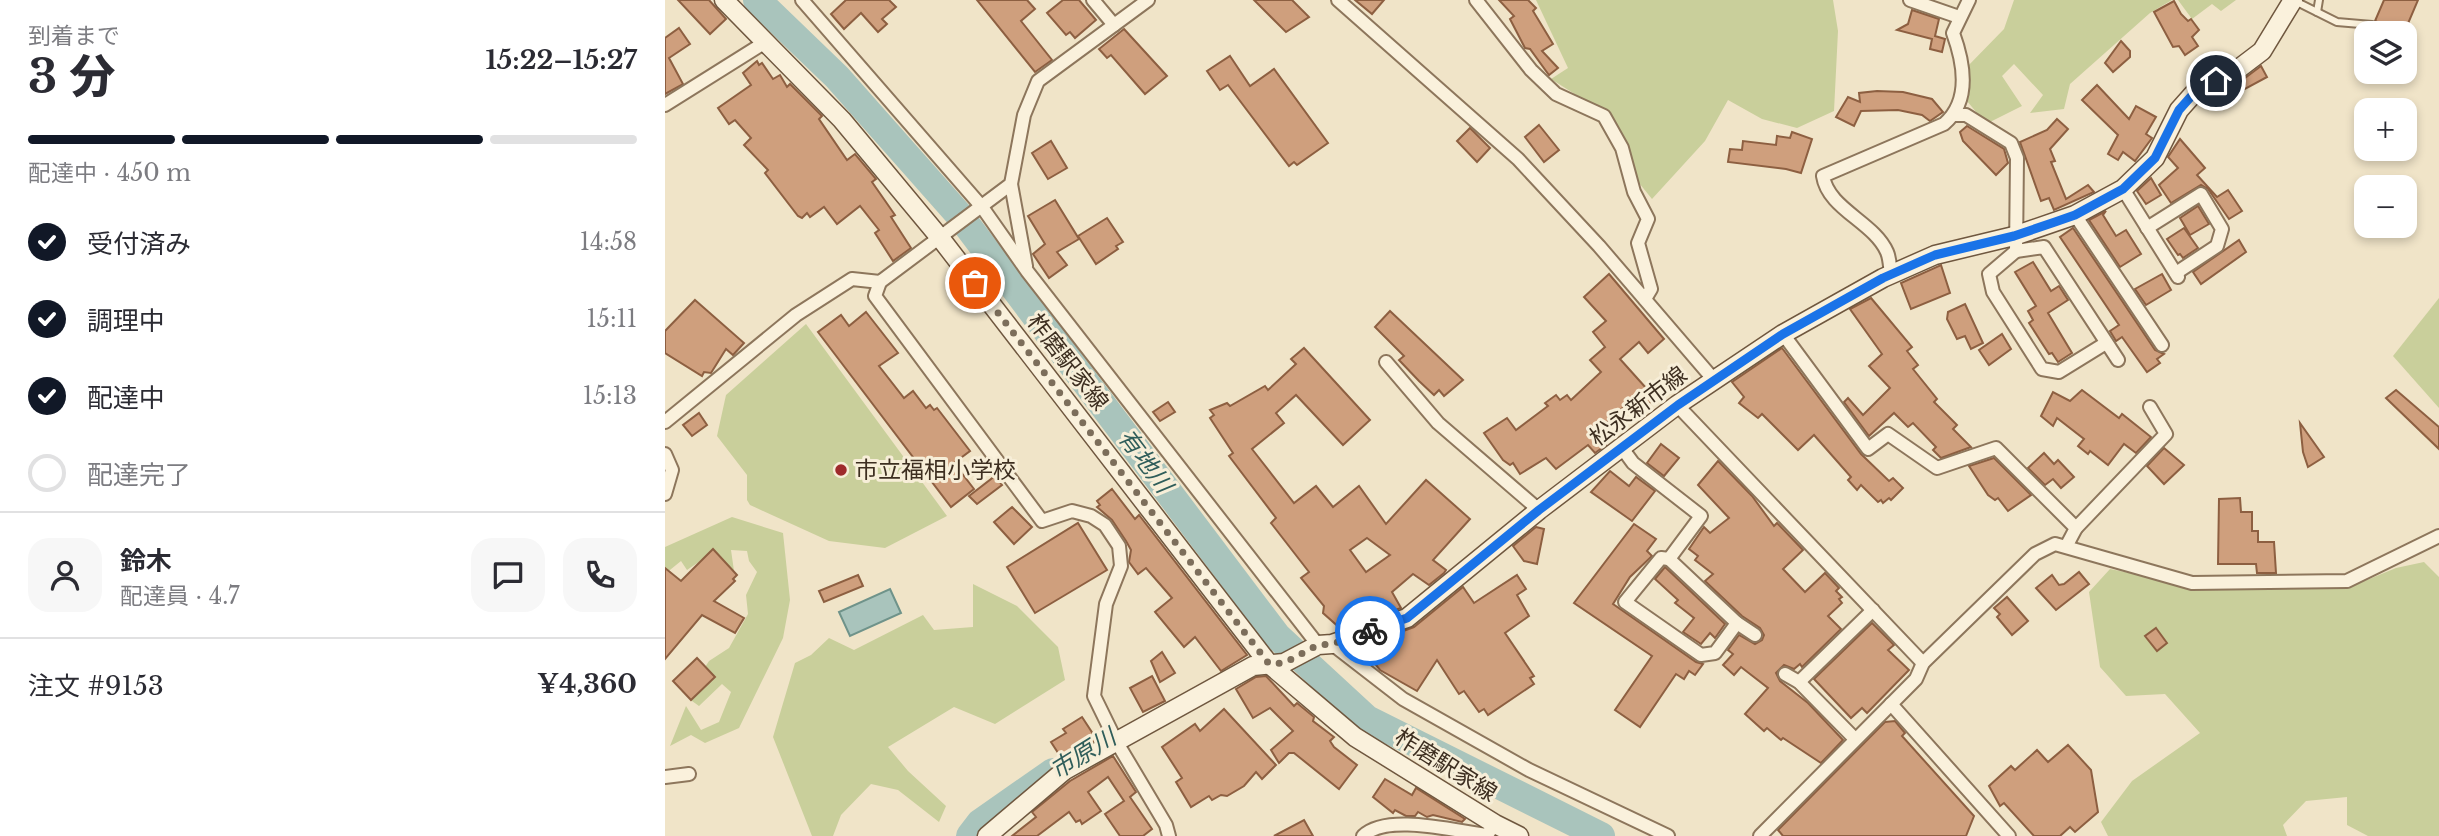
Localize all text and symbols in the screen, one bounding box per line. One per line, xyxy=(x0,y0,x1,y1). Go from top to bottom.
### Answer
map controls xyxy=(2354,21,2417,238)
button: layers xyxy=(2354,21,2417,84)
text: 到着まで xyxy=(28,22,120,50)
text: 15:22–15:27 xyxy=(485,44,637,76)
text: 3 分 xyxy=(28,48,116,105)
pin xyxy=(2186,51,2246,111)
icon: home xyxy=(2197,62,2235,100)
button: + xyxy=(2354,98,2417,161)
text: 配達中 · 450 m xyxy=(28,159,191,187)
button: − xyxy=(2354,175,2417,238)
icon: check xyxy=(28,223,66,261)
text: 受付済み xyxy=(87,228,191,260)
text: 14:58 xyxy=(580,228,637,256)
pin xyxy=(945,253,1005,313)
icon: bag xyxy=(956,264,994,302)
icon: check xyxy=(28,300,66,338)
text: 調理中 xyxy=(87,305,165,337)
text: 15:11 xyxy=(587,305,637,333)
street label: 柞磨駅家線 xyxy=(1022,308,1114,416)
street label: 松永新市線 xyxy=(1584,360,1692,452)
icon: check xyxy=(28,377,66,415)
text: 配達中 xyxy=(87,382,165,414)
text: 15:13 xyxy=(583,382,637,410)
water label: 有地川 xyxy=(1112,423,1180,501)
place label: 市立福相小学校 xyxy=(855,456,1016,484)
text: 配達完了 xyxy=(87,459,191,491)
marker: 市立福相小学校 xyxy=(833,462,849,478)
button: person xyxy=(28,538,102,612)
button: chat xyxy=(471,538,545,612)
button: phone xyxy=(563,538,637,612)
text: 鈴木 xyxy=(120,545,172,577)
text: 配達員 · 4.7 xyxy=(120,582,240,610)
courier xyxy=(1335,596,1405,666)
icon: bike xyxy=(1351,612,1389,650)
text: ¥4,360 xyxy=(537,668,637,700)
text: 注文 #9153 xyxy=(28,670,164,702)
water label: 市原川 xyxy=(1045,721,1123,785)
street label: 柞磨駅家線 xyxy=(1390,723,1502,807)

